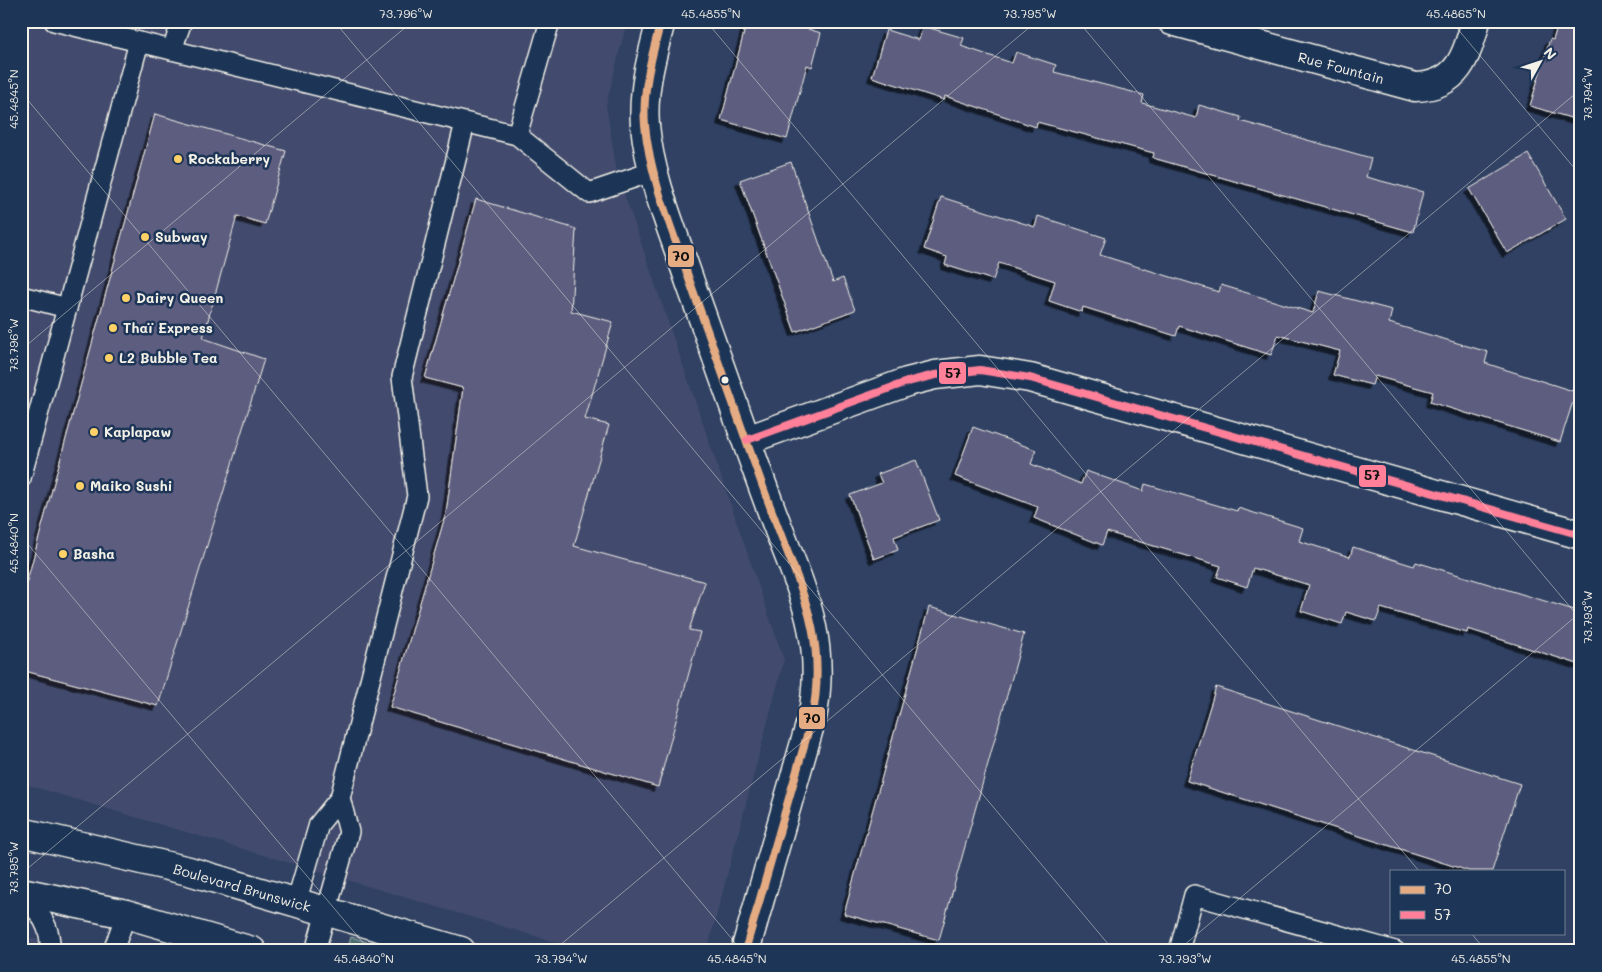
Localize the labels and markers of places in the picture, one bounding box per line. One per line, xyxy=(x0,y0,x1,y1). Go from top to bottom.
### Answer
place label: Rockaberry xyxy=(188,149,271,168)
marker: Rockaberry xyxy=(172,153,184,165)
place label: Subway xyxy=(155,227,208,246)
marker: Subway xyxy=(139,231,151,243)
place label: Dairy Queen xyxy=(136,288,223,307)
marker: Dairy Queen xyxy=(120,292,132,304)
place label: Thaï Express xyxy=(123,318,213,337)
marker: Thaï Express xyxy=(107,322,119,334)
place label: L2 Bubble Tea xyxy=(119,348,218,367)
marker: L2 Bubble Tea xyxy=(103,352,115,364)
unlabelled marker xyxy=(720,375,730,385)
place label: Kaplapaw xyxy=(104,422,171,441)
marker: Kaplapaw xyxy=(88,426,100,438)
place label: Maiko Sushi xyxy=(90,476,172,495)
marker: Maiko Sushi xyxy=(74,480,86,492)
place label: Basha xyxy=(73,544,115,563)
marker: Basha xyxy=(57,548,69,560)

